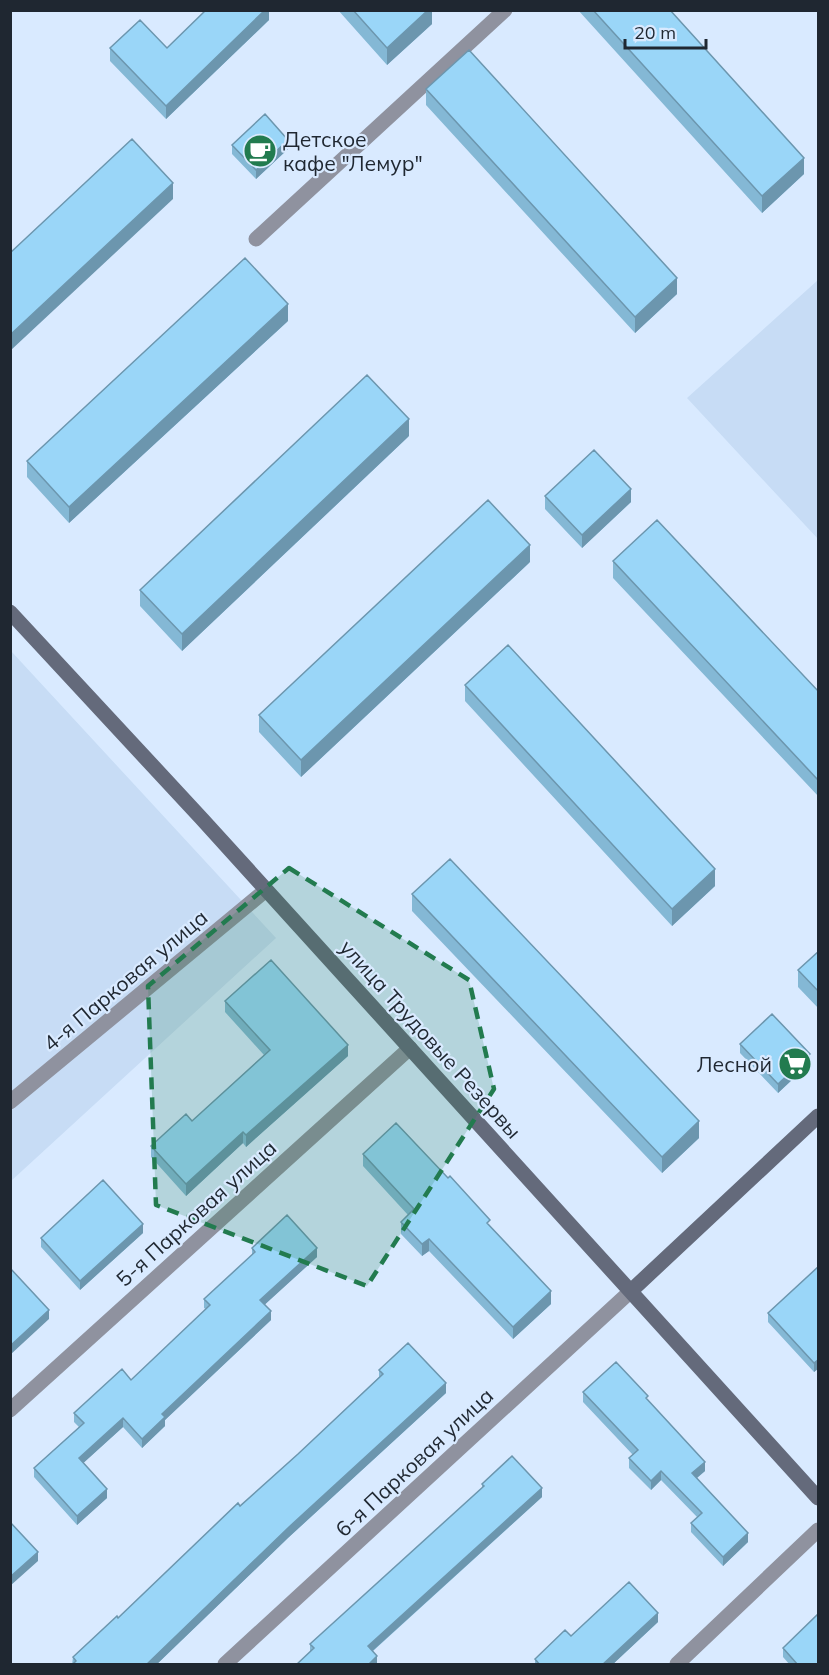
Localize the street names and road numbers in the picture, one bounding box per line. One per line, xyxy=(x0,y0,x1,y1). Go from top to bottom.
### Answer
street label: 4-я Парковая улица xyxy=(38,904,212,1056)
street label: улица Трудовые Резервы xyxy=(335,934,527,1144)
street label: 5-я Парковая улица xyxy=(111,1134,281,1292)
street label: 6-я Парковая улица xyxy=(330,1382,498,1542)

